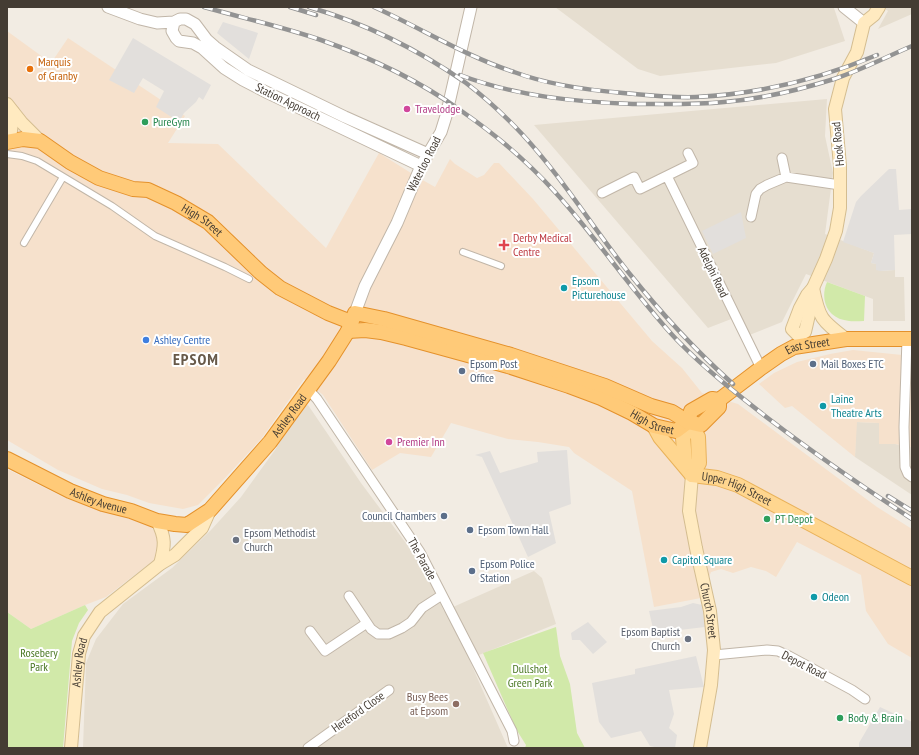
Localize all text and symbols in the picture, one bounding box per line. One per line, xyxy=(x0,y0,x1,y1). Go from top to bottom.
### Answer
place label: Marquis of Granby xyxy=(38,54,78,83)
marker: Marquis of Granby xyxy=(25,64,35,74)
street label: Station Approach xyxy=(253,79,323,124)
place label: Travelodge xyxy=(415,101,460,116)
marker: Travelodge xyxy=(402,104,412,114)
place label: PureGym xyxy=(153,114,190,129)
marker: PureGym xyxy=(140,117,150,127)
street label: Hook Road xyxy=(828,121,847,167)
street label: Waterloo Road xyxy=(403,134,444,194)
street label: High Street xyxy=(179,200,227,240)
place label: Derby Medical Centre xyxy=(513,230,572,259)
marker: Derby Medical Centre xyxy=(498,239,510,251)
street label: Adelphi Road xyxy=(695,244,732,300)
place label: Epsom Picturehouse xyxy=(572,273,626,302)
marker: Epsom Picturehouse xyxy=(559,283,569,293)
place label: Ashley Centre xyxy=(154,332,210,347)
street label: East Street xyxy=(782,334,831,357)
marker: Ashley Centre xyxy=(141,335,151,345)
district label: EPSOM xyxy=(173,349,219,369)
place label: Epsom Post Office xyxy=(470,356,518,385)
place label: Mail Boxes ETC xyxy=(821,356,884,371)
marker: Mail Boxes ETC xyxy=(808,359,818,369)
marker: Epsom Post Office xyxy=(457,366,467,376)
street label: Ashley Road xyxy=(268,391,310,440)
place label: Laine Theatre Arts xyxy=(831,391,882,420)
marker: Laine Theatre Arts xyxy=(818,401,828,411)
street label: High Street xyxy=(628,406,676,438)
place label: Premier Inn xyxy=(397,434,445,449)
marker: Premier Inn xyxy=(384,437,394,447)
street label: Upper High Street xyxy=(701,468,775,509)
street label: Ashley Avenue xyxy=(68,484,129,517)
place label: Council Chambers xyxy=(362,508,436,523)
marker: Council Chambers xyxy=(439,511,449,521)
place label: PT Depot xyxy=(775,511,813,526)
marker: PT Depot xyxy=(762,514,772,524)
place label: Epsom Town Hall xyxy=(478,522,549,537)
place label: Epsom Methodist Church xyxy=(244,525,316,554)
marker: Epsom Town Hall xyxy=(465,525,475,535)
marker: Epsom Methodist Church xyxy=(231,535,241,545)
street label: The Parade xyxy=(405,535,440,583)
place label: Capitol Square xyxy=(672,552,732,567)
marker: Capitol Square xyxy=(659,555,669,565)
place label: Epsom Police Station xyxy=(480,556,535,585)
marker: Epsom Police Station xyxy=(467,566,477,576)
street label: Church Street xyxy=(697,581,721,640)
place label: Odeon xyxy=(822,589,849,604)
marker: Odeon xyxy=(809,592,819,602)
place label: Epsom Baptist Church xyxy=(621,624,681,653)
marker: Epsom Baptist Church xyxy=(683,634,693,644)
street label: Ashley Road xyxy=(68,636,90,688)
park label: Rosebery Park xyxy=(20,645,58,674)
street label: Depot Road xyxy=(779,647,829,682)
park label: Dullshot Green Park xyxy=(508,661,553,690)
street label: Hereford Close xyxy=(328,688,387,735)
place label: Busy Bees at Epsom xyxy=(407,689,448,718)
marker: Busy Bees at Epsom xyxy=(451,699,461,709)
place label: Body & Brain xyxy=(848,710,903,725)
marker: Body & Brain xyxy=(835,713,845,723)

